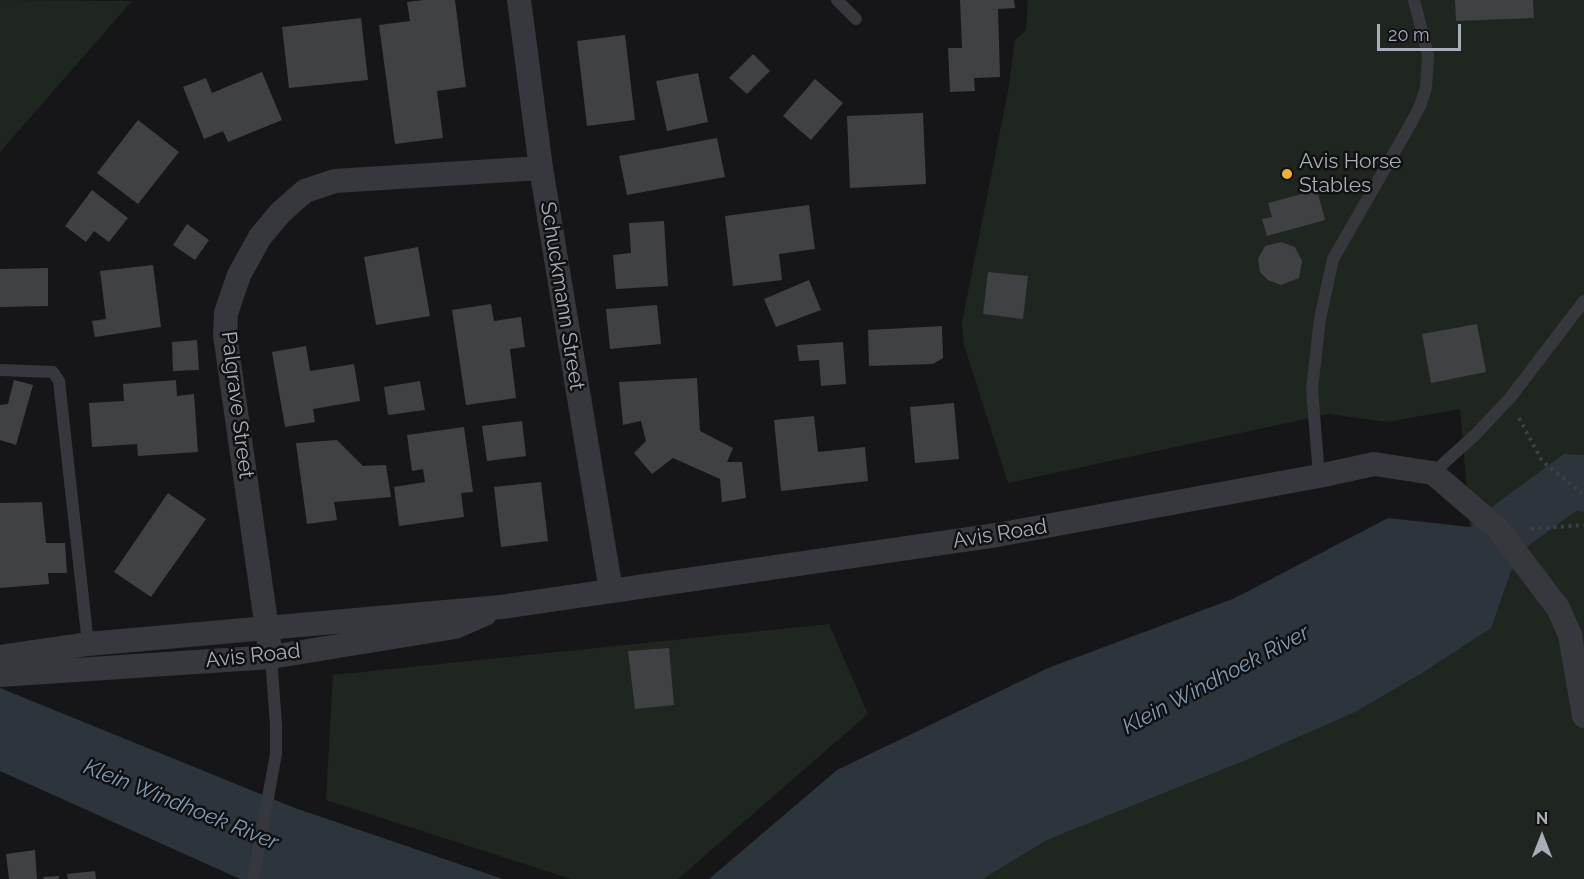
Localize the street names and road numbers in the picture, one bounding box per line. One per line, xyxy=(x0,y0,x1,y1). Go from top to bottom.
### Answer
street label: Schuckmann Street xyxy=(535,200,589,392)
street label: Palgrave Street xyxy=(215,330,259,480)
street label: Avis Road xyxy=(951,514,1049,554)
street label: Avis Road xyxy=(204,638,302,674)

